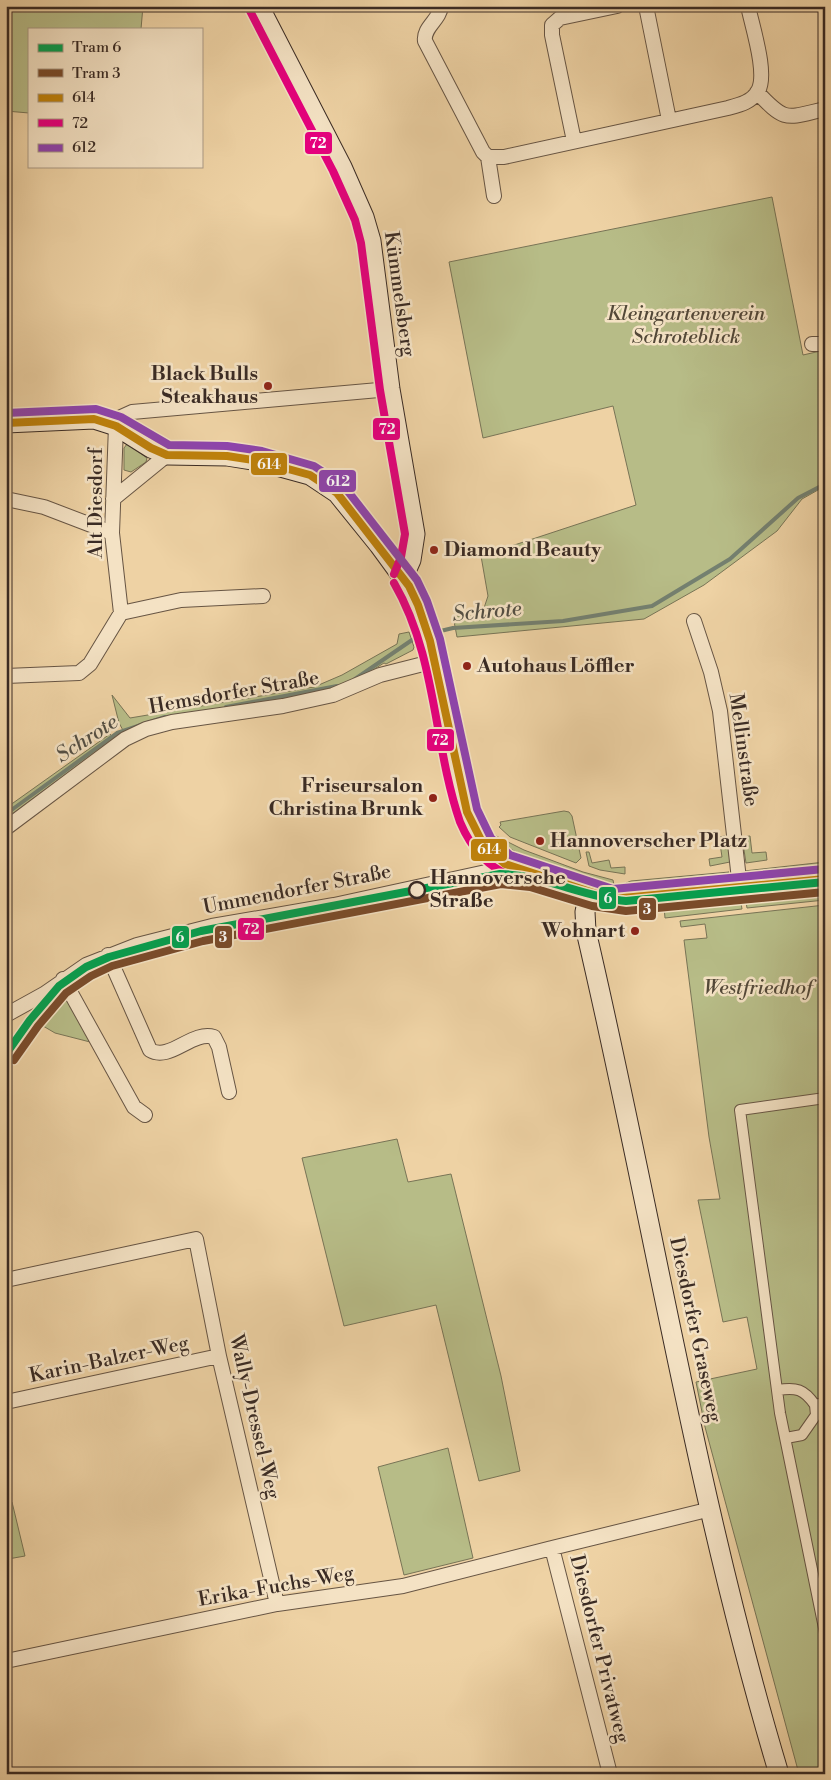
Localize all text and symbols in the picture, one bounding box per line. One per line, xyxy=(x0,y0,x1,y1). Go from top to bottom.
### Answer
legend xyxy=(28,28,202,168)
text: Tram 6 xyxy=(72,38,121,57)
text: Tram 3 xyxy=(72,64,120,83)
text: 614 xyxy=(72,88,96,107)
text: 72 xyxy=(72,114,88,133)
line badge: 72 xyxy=(304,131,333,155)
text: 72 xyxy=(310,135,327,153)
text: 612 xyxy=(72,138,96,157)
street label: Kümmelsberg xyxy=(378,230,420,359)
park label: Kleingartenverein Schroteblick xyxy=(607,302,766,350)
place label: Black Bulls Steakhaus xyxy=(151,362,258,410)
marker: Black Bulls Steakhaus xyxy=(262,380,274,392)
line badge: 72 xyxy=(372,417,401,441)
text: 72 xyxy=(379,421,396,439)
street label: Alt Diesdorf xyxy=(84,447,109,559)
line badge: 614 xyxy=(250,452,288,476)
text: 614 xyxy=(257,456,281,474)
line badge: 612 xyxy=(318,469,357,493)
text: 612 xyxy=(326,473,350,491)
place label: Diamond Beauty xyxy=(444,538,602,563)
marker: Diamond Beauty xyxy=(428,544,440,556)
water label: Schrote xyxy=(451,596,523,628)
place label: Autohaus Löffler xyxy=(476,654,635,679)
marker: Autohaus Löffler xyxy=(461,660,473,672)
street label: Hemsdorfer Straße xyxy=(147,666,321,720)
street label: Mellinstraße xyxy=(723,692,763,808)
water label: Schrote xyxy=(51,709,123,769)
line badge: 72 xyxy=(426,728,455,752)
text: 72 xyxy=(432,732,449,750)
place label: Friseursalon Christina Brunk xyxy=(268,774,424,822)
marker: Friseursalon Christina Brunk xyxy=(427,792,439,804)
place label: Hannoverscher Platz xyxy=(550,829,747,854)
marker: Hannoverscher Platz xyxy=(534,835,546,847)
line badge: 614 xyxy=(470,838,508,862)
text: 614 xyxy=(477,841,501,859)
street label: Ummendorfer Straße xyxy=(201,859,393,921)
place label: Hannoversche Straße xyxy=(430,866,566,914)
marker: Hannoversche Straße xyxy=(408,881,426,899)
line badge: 6 xyxy=(598,886,617,910)
text: 6 xyxy=(604,890,613,908)
line badge: 3 xyxy=(638,897,657,921)
text: 3 xyxy=(643,901,651,919)
line badge: 72 xyxy=(237,917,265,941)
place label: Wohnart xyxy=(540,919,626,944)
text: 72 xyxy=(243,921,260,939)
line badge: 6 xyxy=(171,925,190,949)
line badge: 3 xyxy=(214,925,233,949)
marker: Wohnart xyxy=(629,925,641,937)
text: 6 xyxy=(176,929,185,947)
text: 3 xyxy=(219,929,227,947)
park label: Westfriedhof xyxy=(704,976,817,1001)
street label: Diesdorfer Graseweg xyxy=(663,1235,727,1426)
street label: Karin-Balzer-Weg xyxy=(27,1331,192,1389)
street label: Wally-Dressel-Weg xyxy=(223,1331,285,1502)
street label: Diesdorfer Privatweg xyxy=(564,1552,635,1746)
street label: Erika-Fuchs-Weg xyxy=(196,1561,357,1613)

